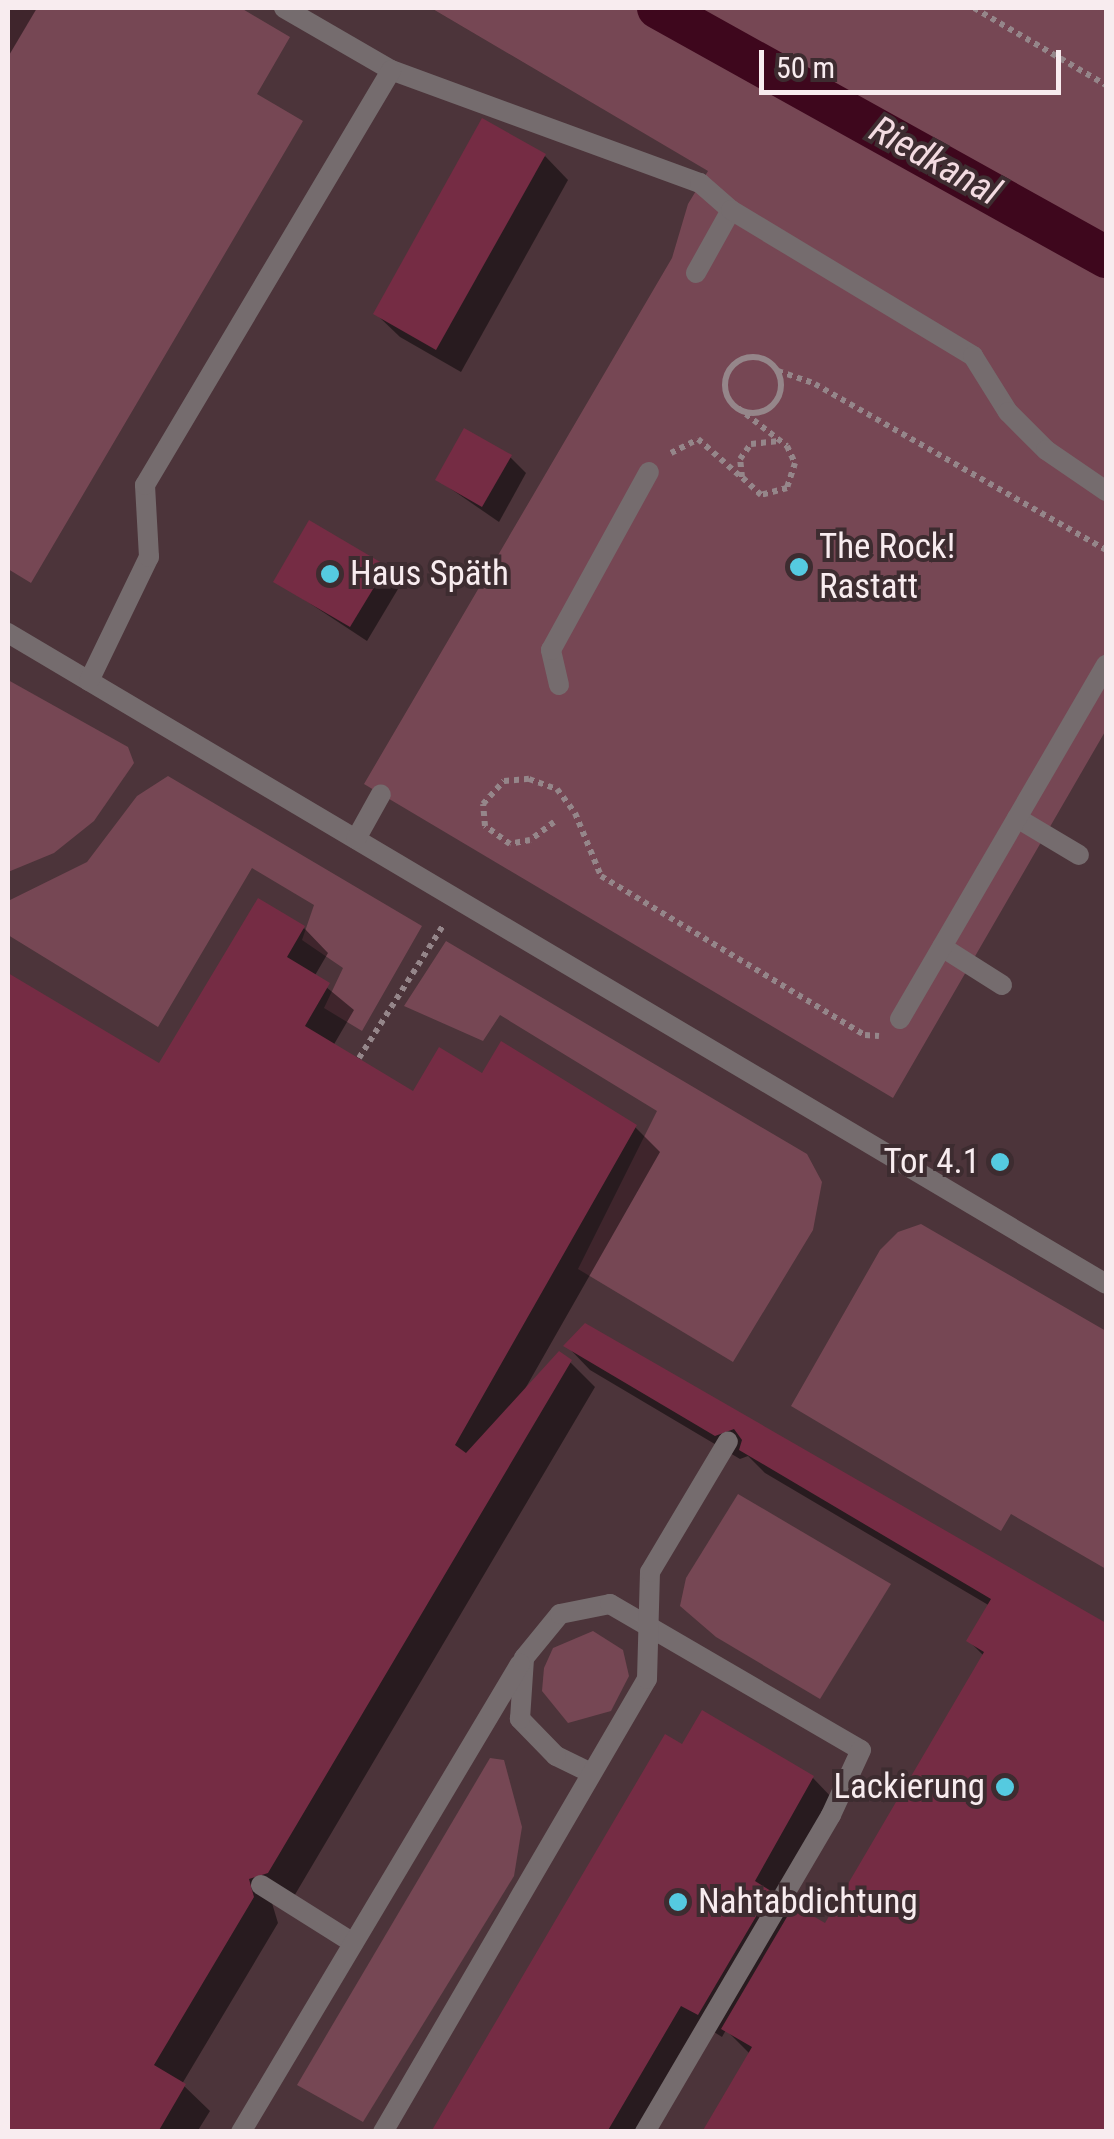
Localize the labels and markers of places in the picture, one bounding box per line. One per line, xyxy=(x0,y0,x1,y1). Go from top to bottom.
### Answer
place label: The Rock! Rastatt xyxy=(819,526,955,608)
place label: Haus Späth xyxy=(350,553,509,595)
marker: The Rock! Rastatt xyxy=(788,556,810,578)
marker: Haus Späth xyxy=(319,563,341,585)
place label: Tor 4.1 xyxy=(883,1141,980,1183)
marker: Tor 4.1 xyxy=(989,1151,1011,1173)
place label: Lackierung xyxy=(833,1766,985,1808)
marker: Lackierung xyxy=(994,1776,1016,1798)
place label: Nahtabdichtung xyxy=(698,1881,918,1923)
marker: Nahtabdichtung xyxy=(667,1891,689,1913)

